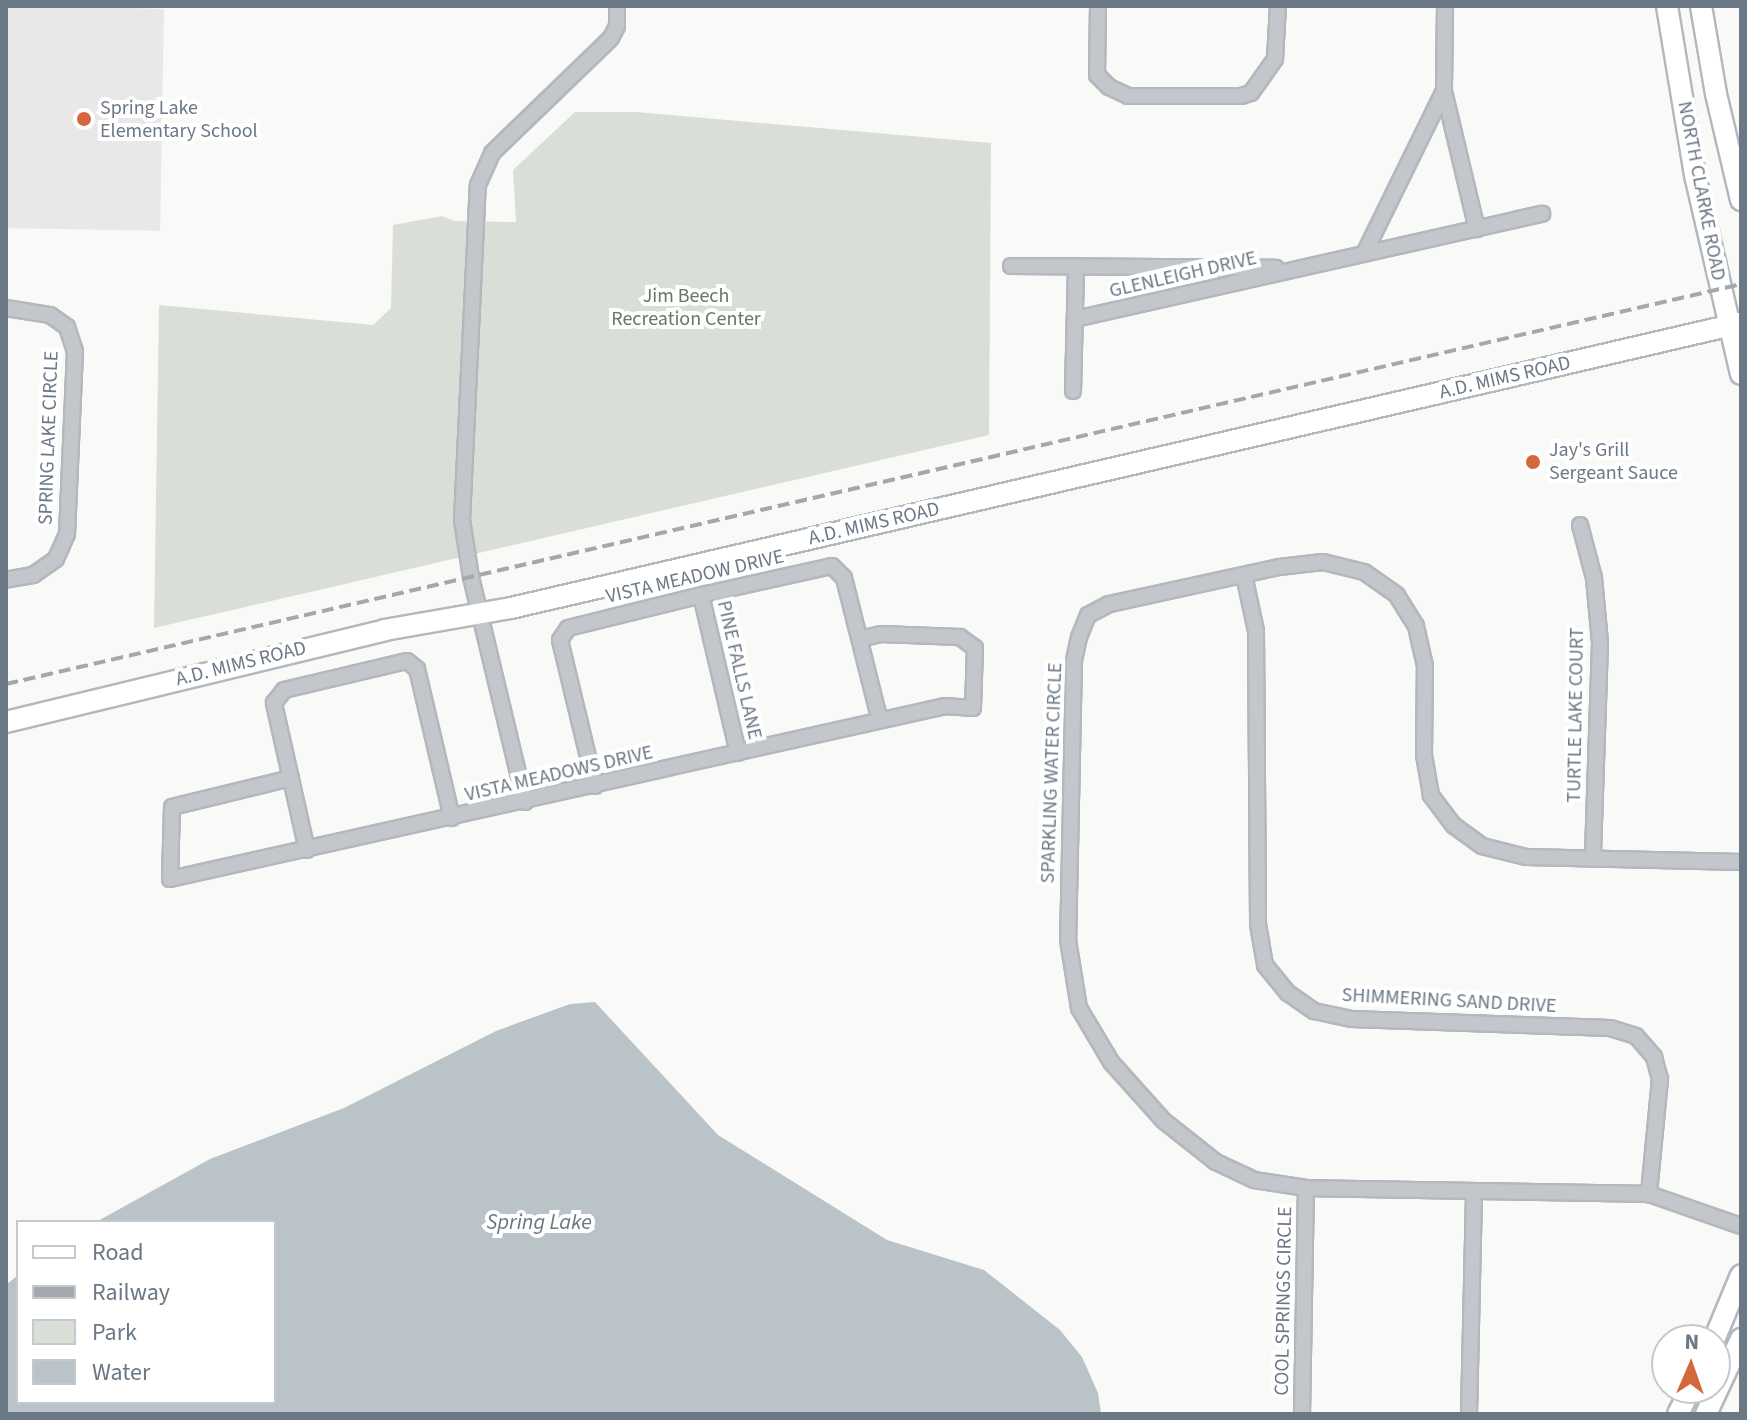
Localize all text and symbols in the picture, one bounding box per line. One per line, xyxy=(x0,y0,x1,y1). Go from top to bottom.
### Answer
place label: Spring Lake Elementary School xyxy=(100,96,258,143)
street label: NORTH CLARKE ROAD xyxy=(1672,99,1730,283)
marker: Spring Lake Elementary School xyxy=(75,110,93,128)
street label: GLENLEIGH DRIVE xyxy=(1107,246,1259,304)
park label: Jim Beech Recreation Center xyxy=(611,285,761,332)
street label: SPRING LAKE CIRCLE xyxy=(34,350,64,526)
street label: A.D. MIMS ROAD xyxy=(1437,351,1573,405)
place label: Jay's Grill Sergeant Sauce xyxy=(1549,438,1678,485)
marker: Jay's Grill Sergeant Sauce xyxy=(1524,453,1542,471)
street label: A.D. MIMS ROAD xyxy=(806,497,942,551)
street label: VISTA MEADOW DRIVE xyxy=(604,545,786,609)
street label: PINE FALLS LANE xyxy=(711,598,767,742)
street label: TURTLE LAKE COURT xyxy=(1562,627,1590,803)
street label: A.D. MIMS ROAD xyxy=(173,636,309,692)
street label: SPARKLING WATER CIRCLE xyxy=(1036,662,1068,884)
street label: VISTA MEADOWS DRIVE xyxy=(463,741,655,807)
street label: SHIMMERING SAND DRIVE xyxy=(1341,983,1557,1019)
street label: COOL SPRINGS CIRCLE xyxy=(1270,1206,1298,1396)
water label: Spring Lake xyxy=(486,1210,592,1236)
legend xyxy=(16,1220,276,1404)
text: Road xyxy=(92,1235,144,1270)
text: Railway xyxy=(92,1275,170,1310)
text: Park xyxy=(92,1315,137,1350)
north arrow xyxy=(1651,1324,1731,1404)
text: N xyxy=(1684,1326,1700,1358)
text: Water xyxy=(92,1355,150,1390)

